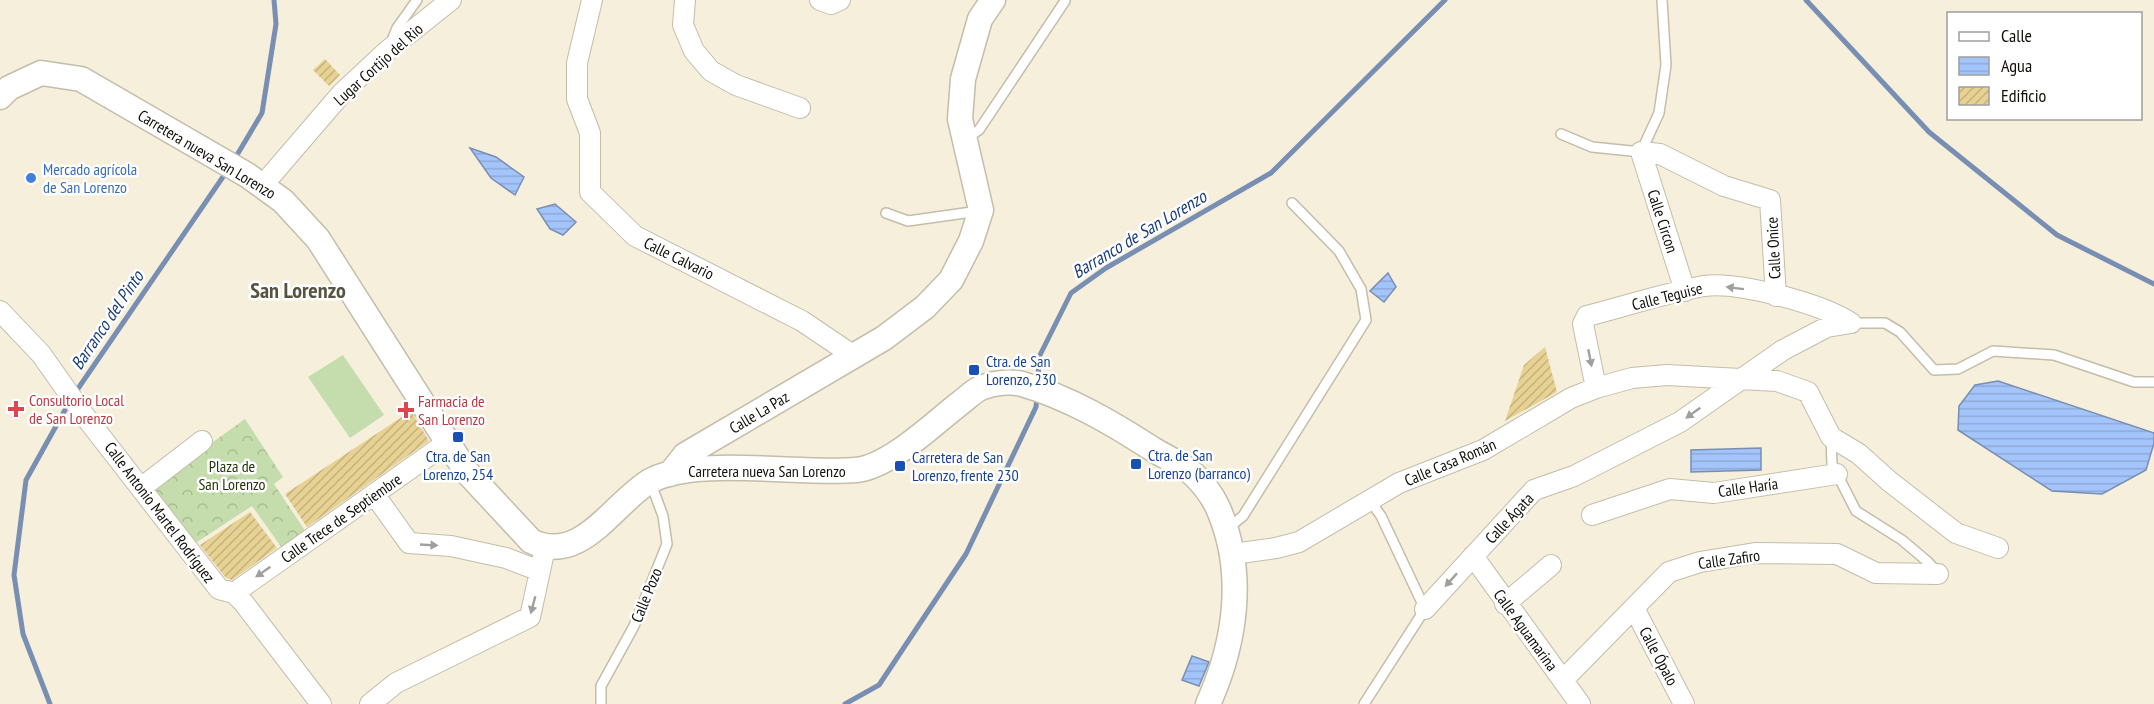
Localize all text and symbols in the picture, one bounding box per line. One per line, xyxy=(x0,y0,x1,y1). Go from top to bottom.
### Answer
legend xyxy=(1947,12,2142,120)
street label: Lugar Cortijo del Rio xyxy=(329,19,427,109)
text: Calle xyxy=(2001,24,2032,47)
text: Agua xyxy=(2001,54,2032,77)
text: Edificio xyxy=(2001,84,2047,107)
street label: Carretera nueva San Lorenzo xyxy=(134,105,280,203)
place label: Mercado agrícola de San Lorenzo xyxy=(43,159,137,197)
marker: Mercado agrícola de San Lorenzo xyxy=(24,171,38,185)
water label: Barranco de San Lorenzo xyxy=(1068,184,1211,283)
street label: Calle Circon xyxy=(1643,187,1683,255)
street label: Calle Onice xyxy=(1761,216,1785,280)
street label: Calle Calvario xyxy=(641,232,717,284)
water label: Barranco del Pinto xyxy=(66,265,149,374)
district label: San Lorenzo xyxy=(250,276,346,304)
street label: Calle Teguise xyxy=(1630,278,1704,314)
one-way arrow xyxy=(1726,283,1745,292)
one-way arrow xyxy=(1586,348,1595,367)
place label: Ctra. de San Lorenzo, 230 xyxy=(986,351,1056,389)
marker: Ctra. de San Lorenzo, 230 xyxy=(967,363,981,377)
street label: Calle La Paz xyxy=(726,386,793,438)
place label: Consultorio Local de San Lorenzo xyxy=(29,390,124,428)
place label: Farmacia de San Lorenzo xyxy=(418,391,485,429)
marker: Consultorio Local de San Lorenzo xyxy=(7,400,25,418)
marker: Farmacia de San Lorenzo xyxy=(399,403,413,417)
one-way arrow xyxy=(1685,407,1701,419)
marker: Ctra. de San Lorenzo, 254 xyxy=(451,430,465,444)
street label: Calle Casa Román xyxy=(1401,434,1499,490)
street label: Calle Antonio Martel Rodríguez xyxy=(100,438,220,587)
place label: Ctra. de San Lorenzo (barranco) xyxy=(1148,445,1250,483)
place label: Ctra. de San Lorenzo, 254 xyxy=(423,446,493,484)
place label: Carretera de San Lorenzo, frente 230 xyxy=(912,447,1019,485)
park label: Plaza de San Lorenzo xyxy=(198,456,266,494)
marker: Ctra. de San Lorenzo (barranco) xyxy=(1129,457,1143,471)
marker: Carretera de San Lorenzo, frente 230 xyxy=(893,459,907,473)
street label: Carretera nueva San Lorenzo xyxy=(688,461,846,481)
street label: Calle Trece de Septiembre xyxy=(277,469,405,567)
street label: Calle Haría xyxy=(1717,473,1779,501)
street label: Calle Ágata xyxy=(1481,488,1537,548)
one-way arrow xyxy=(419,541,438,550)
street label: Calle Zafiro xyxy=(1697,545,1761,573)
street label: Calle Pozo xyxy=(626,565,666,625)
one-way arrow xyxy=(256,566,272,578)
one-way arrow xyxy=(1444,573,1458,588)
street label: Calle Aguamarina xyxy=(1490,585,1562,675)
one-way arrow xyxy=(528,596,538,614)
street label: Calle Ópalo xyxy=(1635,623,1683,689)

